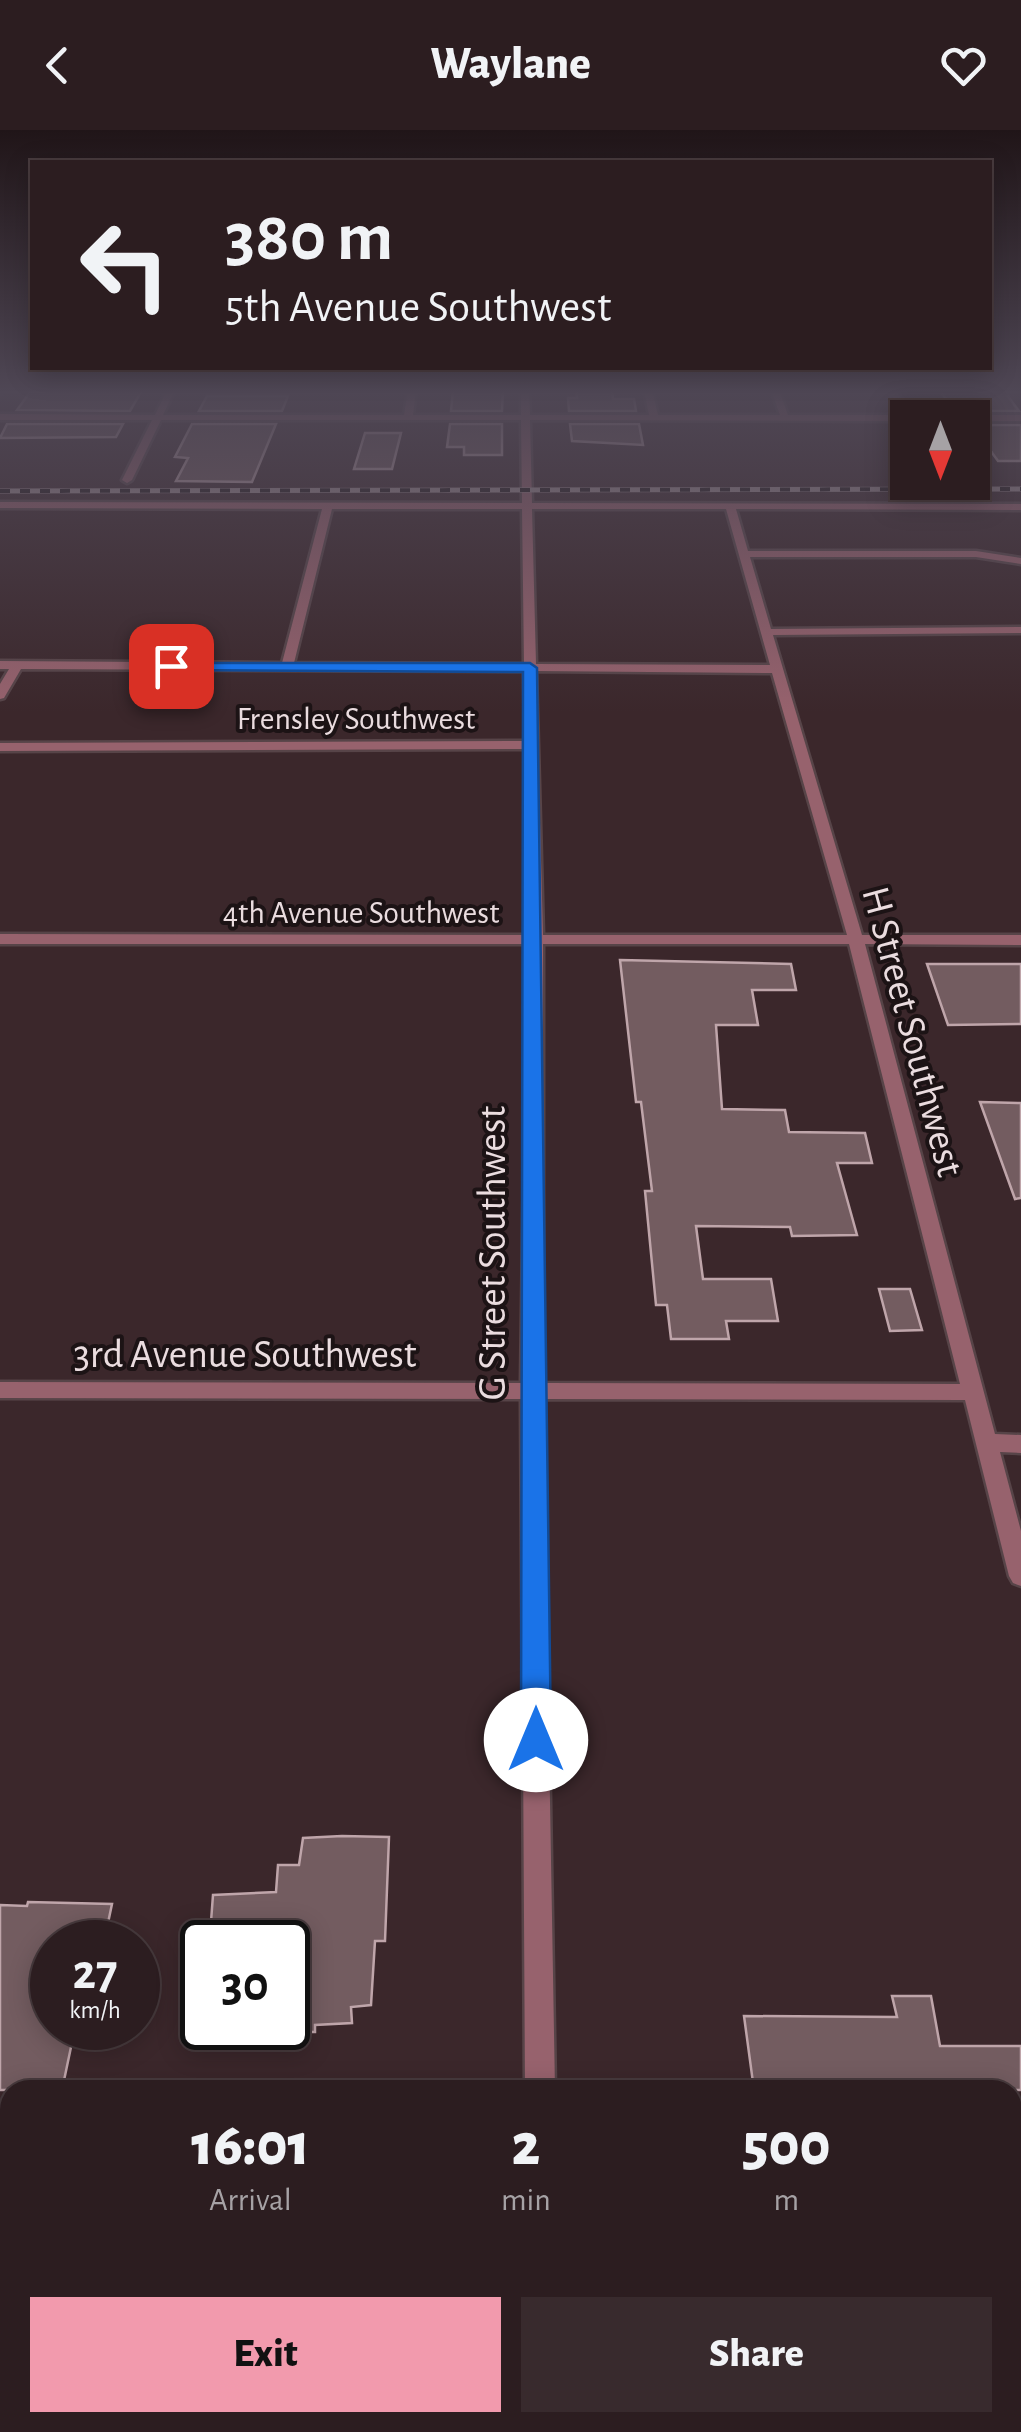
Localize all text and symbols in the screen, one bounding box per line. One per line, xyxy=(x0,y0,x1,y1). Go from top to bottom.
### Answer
icon: back xyxy=(30,38,85,93)
icon: heart xyxy=(936,38,991,93)
text: Waylane xyxy=(430,42,591,87)
icon: left xyxy=(60,200,190,330)
text: 380 m xyxy=(225,203,393,273)
text: 5th Avenue Southwest xyxy=(225,285,611,330)
north arrow xyxy=(890,400,990,500)
map controls xyxy=(890,400,990,500)
pin xyxy=(129,624,214,709)
icon: arrive xyxy=(144,639,199,694)
street label: Frensley Southwest xyxy=(237,703,475,735)
street label: H Street Southwest xyxy=(854,882,970,1181)
street label: 4th Avenue Southwest xyxy=(223,897,499,929)
street label: G Street Southwest xyxy=(473,1105,513,1400)
street label: 3rd Avenue Southwest xyxy=(73,1335,417,1375)
position arrow xyxy=(484,1688,588,1792)
speed limit sign: 30 xyxy=(180,1920,310,2050)
text: 27 xyxy=(72,1948,118,1998)
text: km/h xyxy=(69,1998,121,2023)
text: 16:01 xyxy=(191,2116,310,2176)
text: 2 xyxy=(512,2116,540,2176)
text: 500 xyxy=(742,2116,831,2176)
text: Arrival xyxy=(209,2184,292,2216)
text: min xyxy=(501,2184,551,2216)
text: m xyxy=(774,2184,799,2216)
button: Exit xyxy=(30,2297,501,2412)
button: Share xyxy=(521,2297,992,2412)

